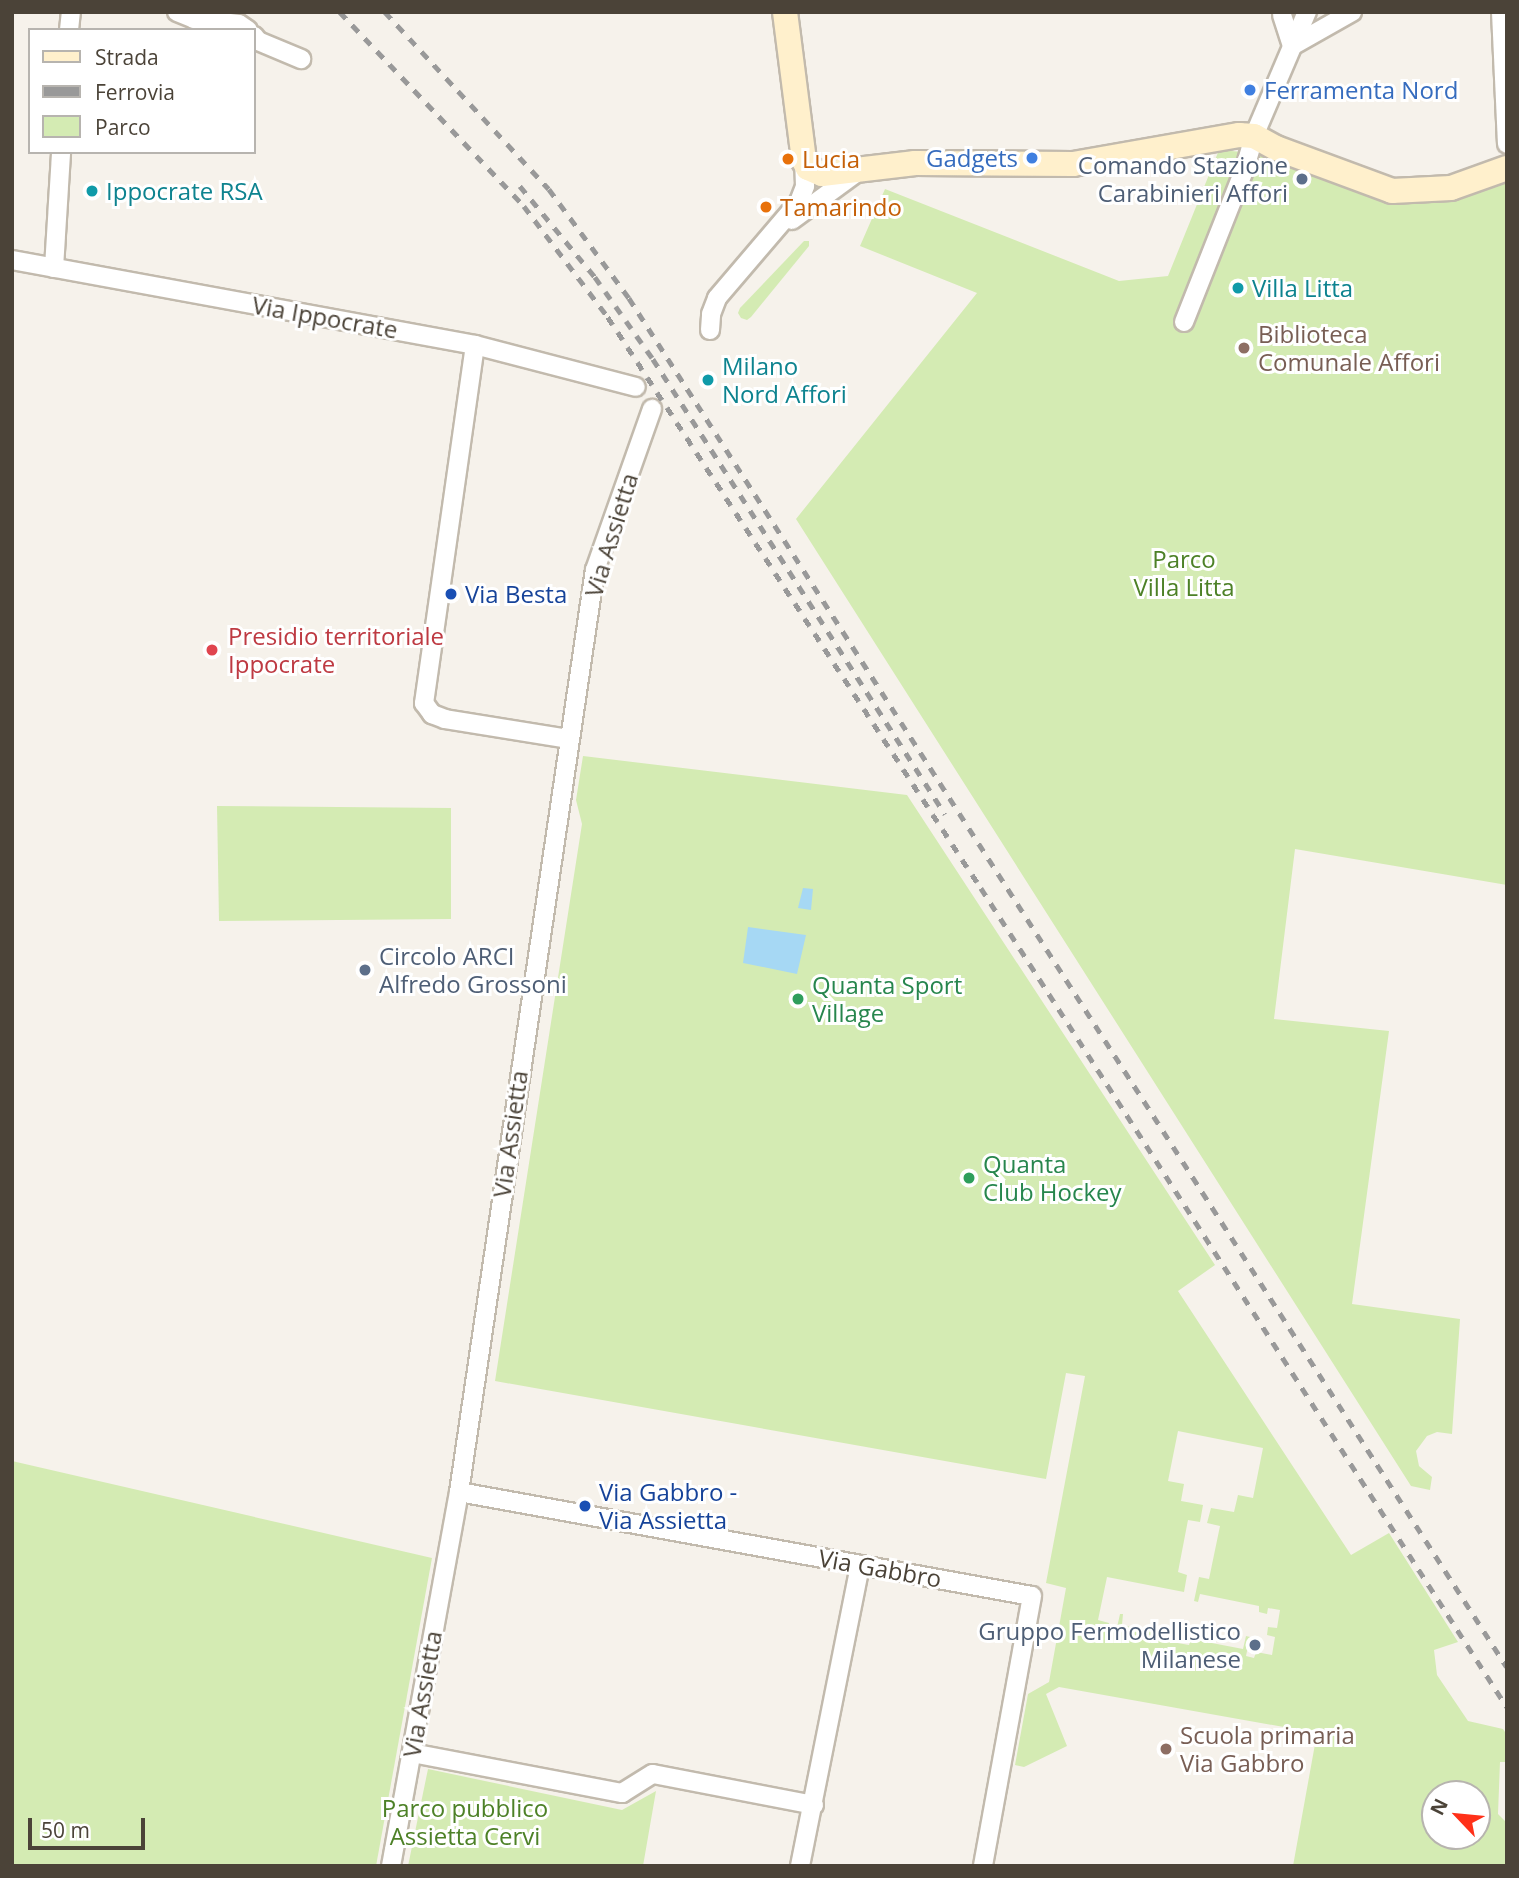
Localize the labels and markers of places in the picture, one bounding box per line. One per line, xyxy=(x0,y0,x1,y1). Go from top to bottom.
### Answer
place label: Ferramenta Nord xyxy=(1264,76,1458,104)
marker: Ferramenta Nord xyxy=(1242,82,1258,98)
place label: Gadgets xyxy=(926,144,1018,172)
place label: Lucia xyxy=(802,145,860,173)
marker: Gadgets xyxy=(1024,150,1040,166)
marker: Lucia xyxy=(780,151,796,167)
place label: Comando Stazione Carabinieri Affori xyxy=(1078,151,1288,207)
marker: Comando Stazione Carabinieri Affori xyxy=(1294,171,1310,187)
place label: Ippocrate RSA xyxy=(106,177,263,205)
marker: Ippocrate RSA xyxy=(84,183,100,199)
place label: Tamarindo xyxy=(780,193,902,221)
marker: Tamarindo xyxy=(758,199,774,215)
place label: Villa Litta xyxy=(1252,274,1353,302)
marker: Villa Litta xyxy=(1230,280,1246,296)
place label: Biblioteca Comunale Affori xyxy=(1258,320,1440,376)
marker: Biblioteca Comunale Affori xyxy=(1236,340,1252,356)
place label: Milano Nord Affori xyxy=(722,352,847,408)
marker: Milano Nord Affori xyxy=(700,372,716,388)
place label: Via Besta xyxy=(465,580,567,608)
marker: Via Besta xyxy=(443,586,459,602)
place label: Presidio territoriale Ippocrate xyxy=(228,622,444,678)
marker: Presidio territoriale Ippocrate xyxy=(202,640,222,660)
place label: Circolo ARCI Alfredo Grossoni xyxy=(379,942,567,998)
marker: Circolo ARCI Alfredo Grossoni xyxy=(357,962,373,978)
place label: Quanta Sport Village xyxy=(812,971,962,1027)
marker: Quanta Sport Village xyxy=(790,991,806,1007)
place label: Quanta Club Hockey xyxy=(983,1150,1122,1206)
marker: Quanta Club Hockey xyxy=(961,1170,977,1186)
place label: Via Gabbro - Via Assietta xyxy=(599,1478,737,1534)
marker: Via Gabbro - Via Assietta xyxy=(577,1498,593,1514)
place label: Gruppo Fermodellistico Milanese xyxy=(978,1617,1241,1673)
marker: Gruppo Fermodellistico Milanese xyxy=(1247,1637,1263,1653)
place label: Scuola primaria Via Gabbro xyxy=(1180,1721,1355,1777)
marker: Scuola primaria Via Gabbro xyxy=(1158,1741,1174,1757)

